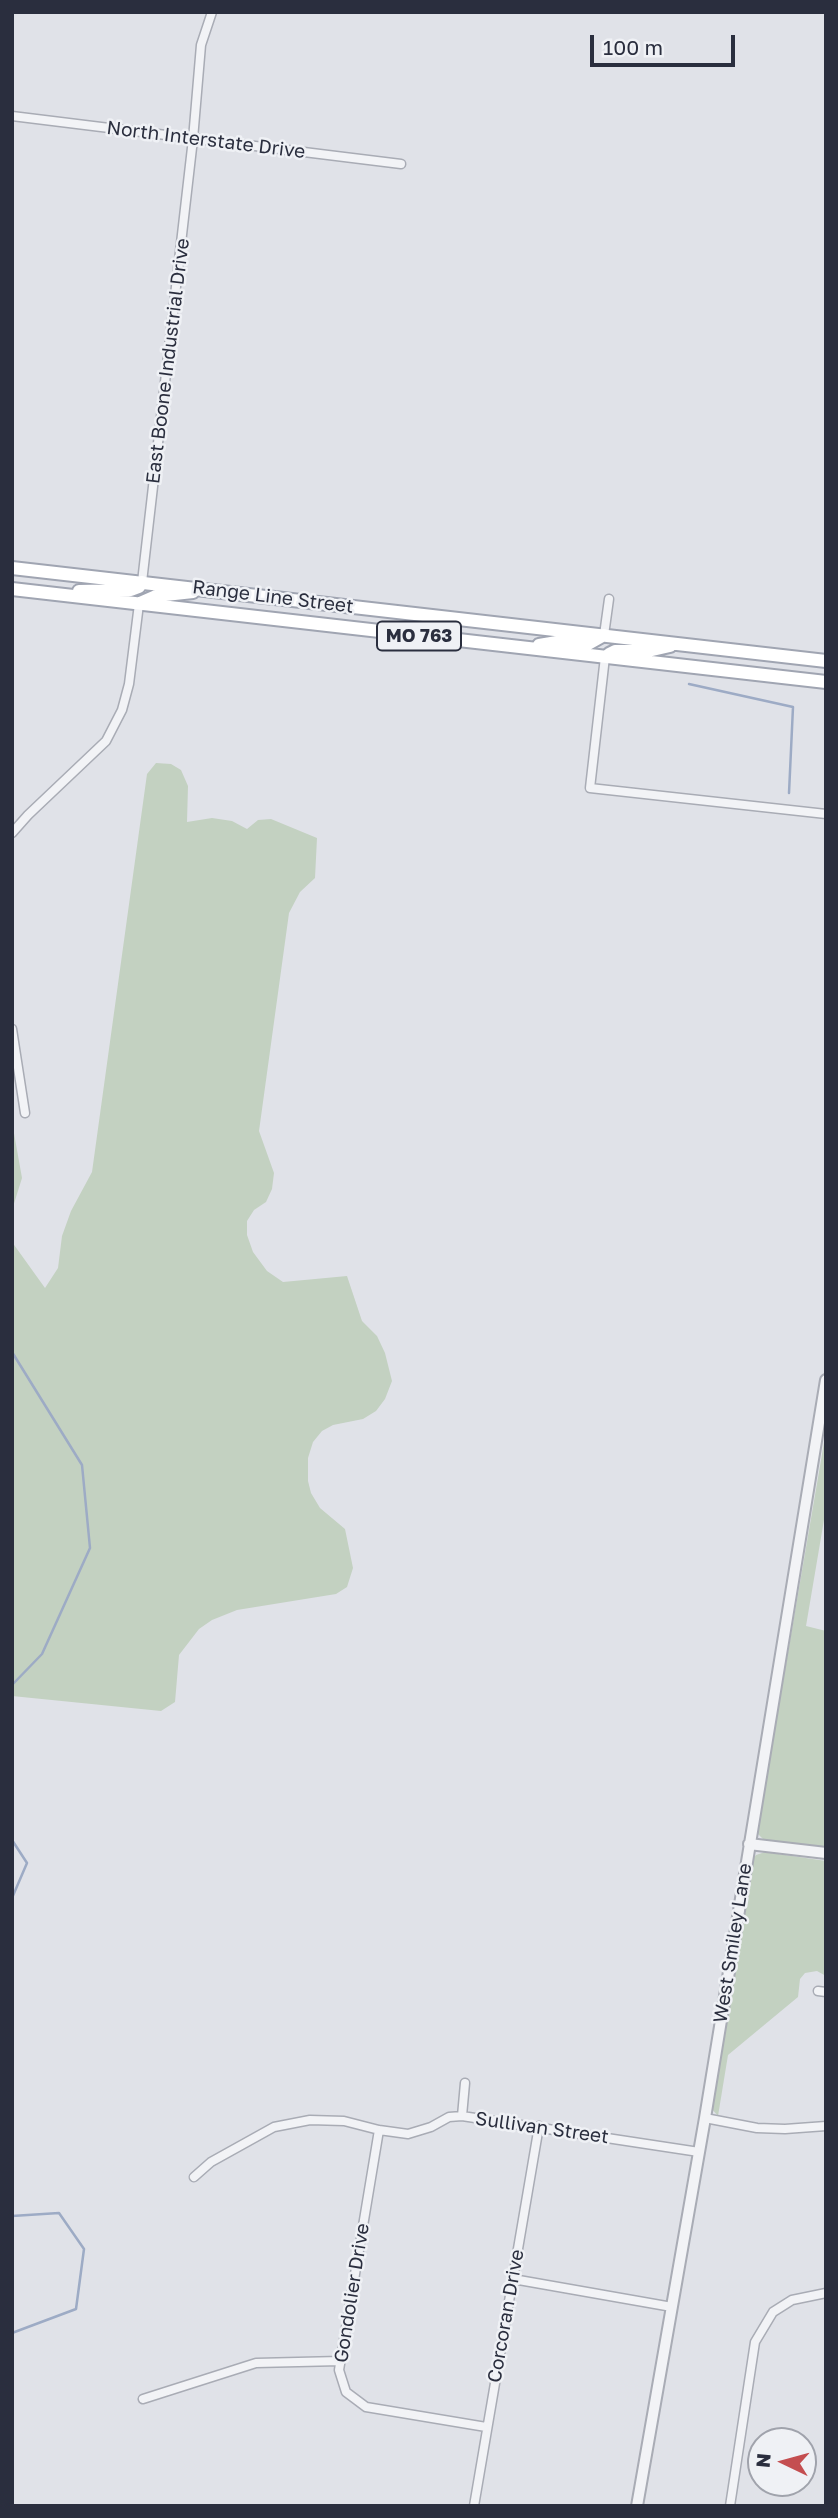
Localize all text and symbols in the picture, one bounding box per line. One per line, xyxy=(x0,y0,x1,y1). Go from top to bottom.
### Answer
scale bar xyxy=(593,21,738,65)
text: 100 m xyxy=(603,34,663,60)
street label: North Interstate Drive xyxy=(105,117,307,163)
street label: East Boone Industrial Drive xyxy=(142,237,194,485)
street label: Range Line Street xyxy=(191,576,355,618)
road number: MO 763 xyxy=(377,622,461,650)
street label: West Smiley Lane xyxy=(709,1862,757,2024)
street label: Sullivan Street xyxy=(474,2107,610,2149)
street label: Gondolier Drive xyxy=(330,2222,374,2364)
street label: Corcoran Drive xyxy=(483,2248,529,2384)
north arrow xyxy=(747,2427,817,2497)
text: N xyxy=(750,2452,775,2469)

